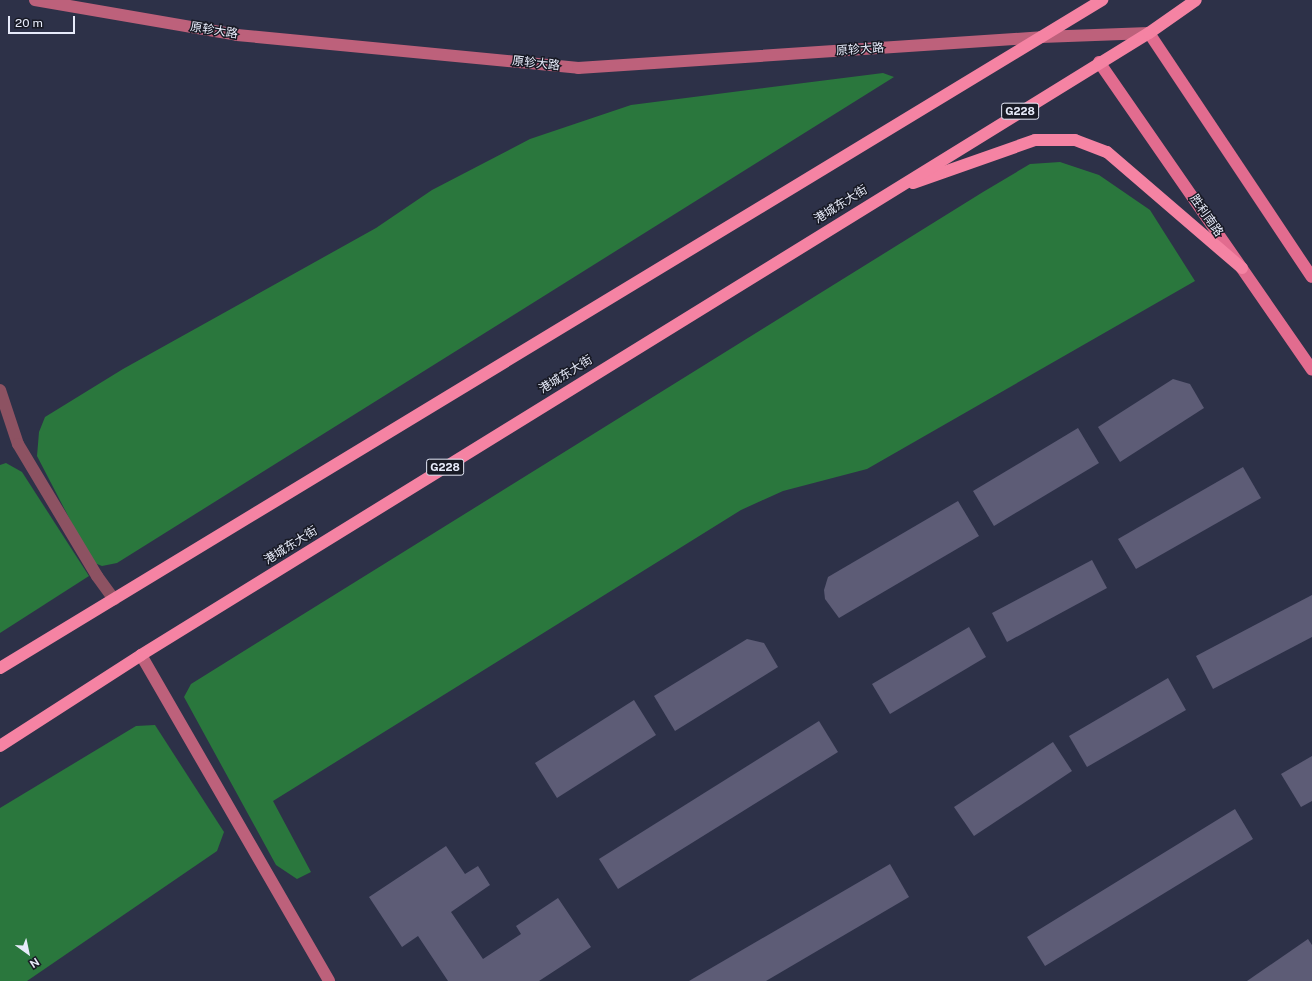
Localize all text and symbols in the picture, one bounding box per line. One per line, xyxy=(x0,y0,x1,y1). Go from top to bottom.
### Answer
scale bar xyxy=(10,8,77,34)
text: 20 m xyxy=(15,16,43,30)
street label: 原轸大路 xyxy=(189,20,239,42)
street label: 原轸大路 xyxy=(836,41,884,59)
street label: 原轸大路 xyxy=(511,54,561,74)
road number: G228 xyxy=(1001,102,1039,120)
street label: 港城东大街 xyxy=(812,183,870,227)
street label: 胜利南路 xyxy=(1186,192,1226,240)
street label: 港城东大街 xyxy=(537,353,595,397)
road number: G228 xyxy=(426,458,464,476)
street label: 港城东大街 xyxy=(262,524,320,568)
north arrow xyxy=(8,933,48,973)
text: N xyxy=(28,956,41,970)

